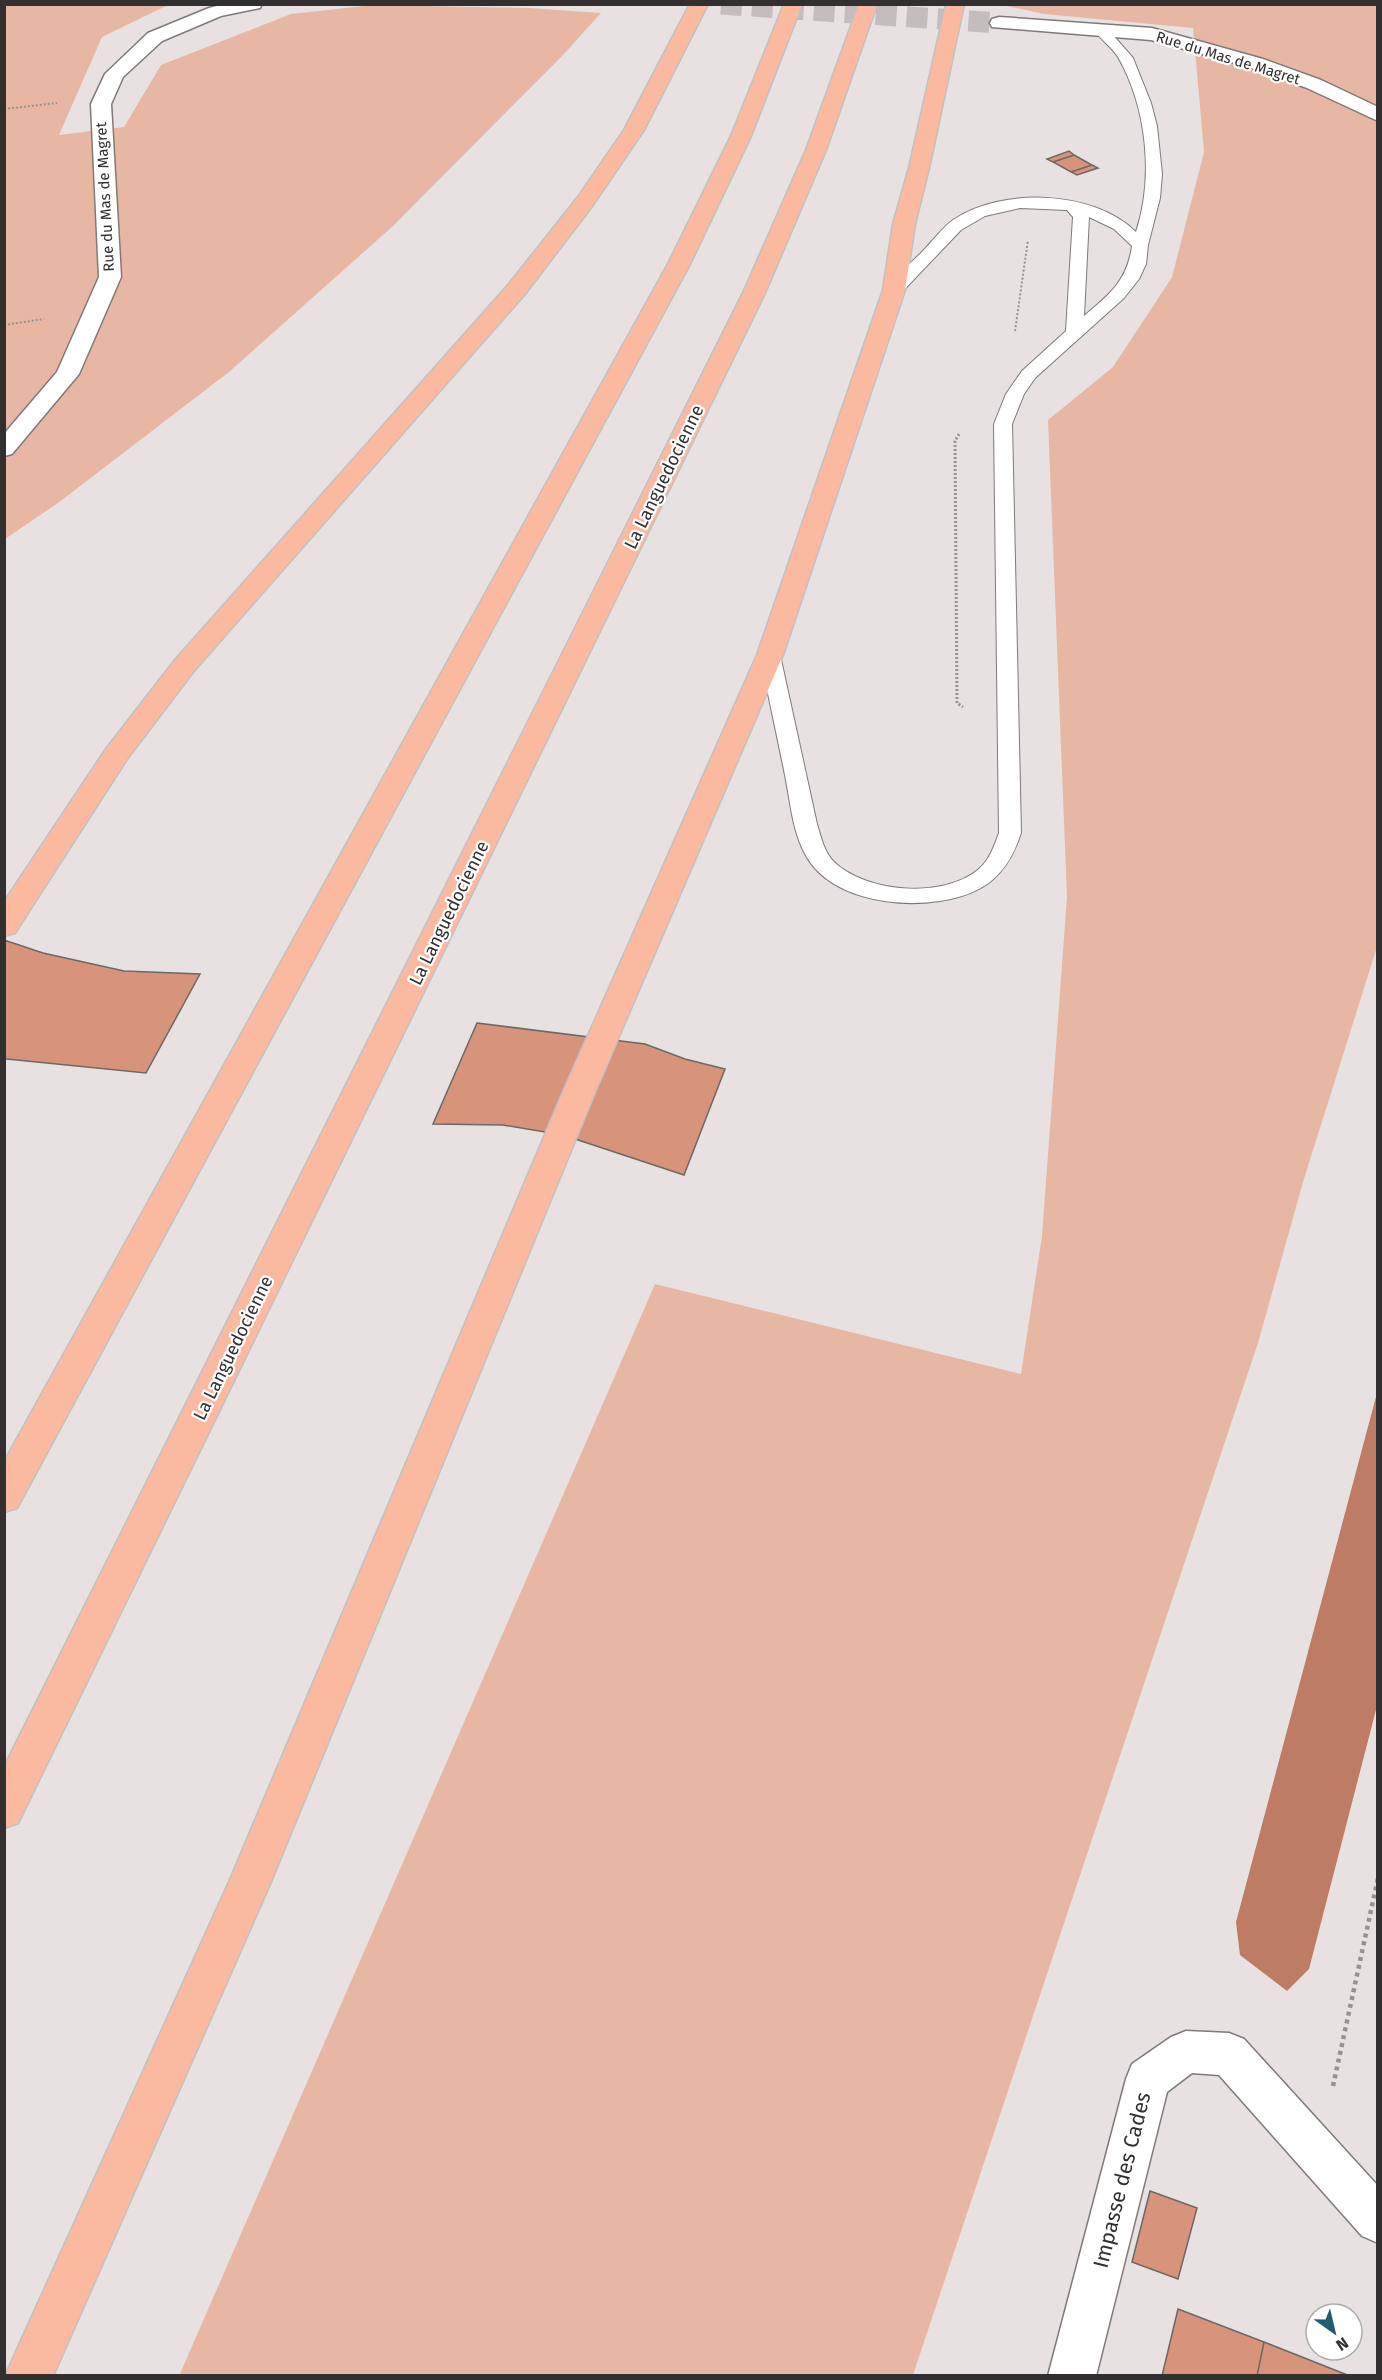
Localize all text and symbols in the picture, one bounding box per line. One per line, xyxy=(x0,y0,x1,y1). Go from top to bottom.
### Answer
street label: Rue du Mas de Magret xyxy=(1154,27,1303,89)
street label: Rue du Mas de Magret xyxy=(92,121,118,272)
street label: La Languedocienne xyxy=(620,401,708,553)
street label: La Languedocienne xyxy=(405,837,493,989)
street label: La Languedocienne xyxy=(189,1272,277,1424)
street label: Impasse des Cades xyxy=(1088,2089,1156,2271)
north arrow xyxy=(1304,2302,1364,2362)
text: N xyxy=(1332,2333,1352,2355)

